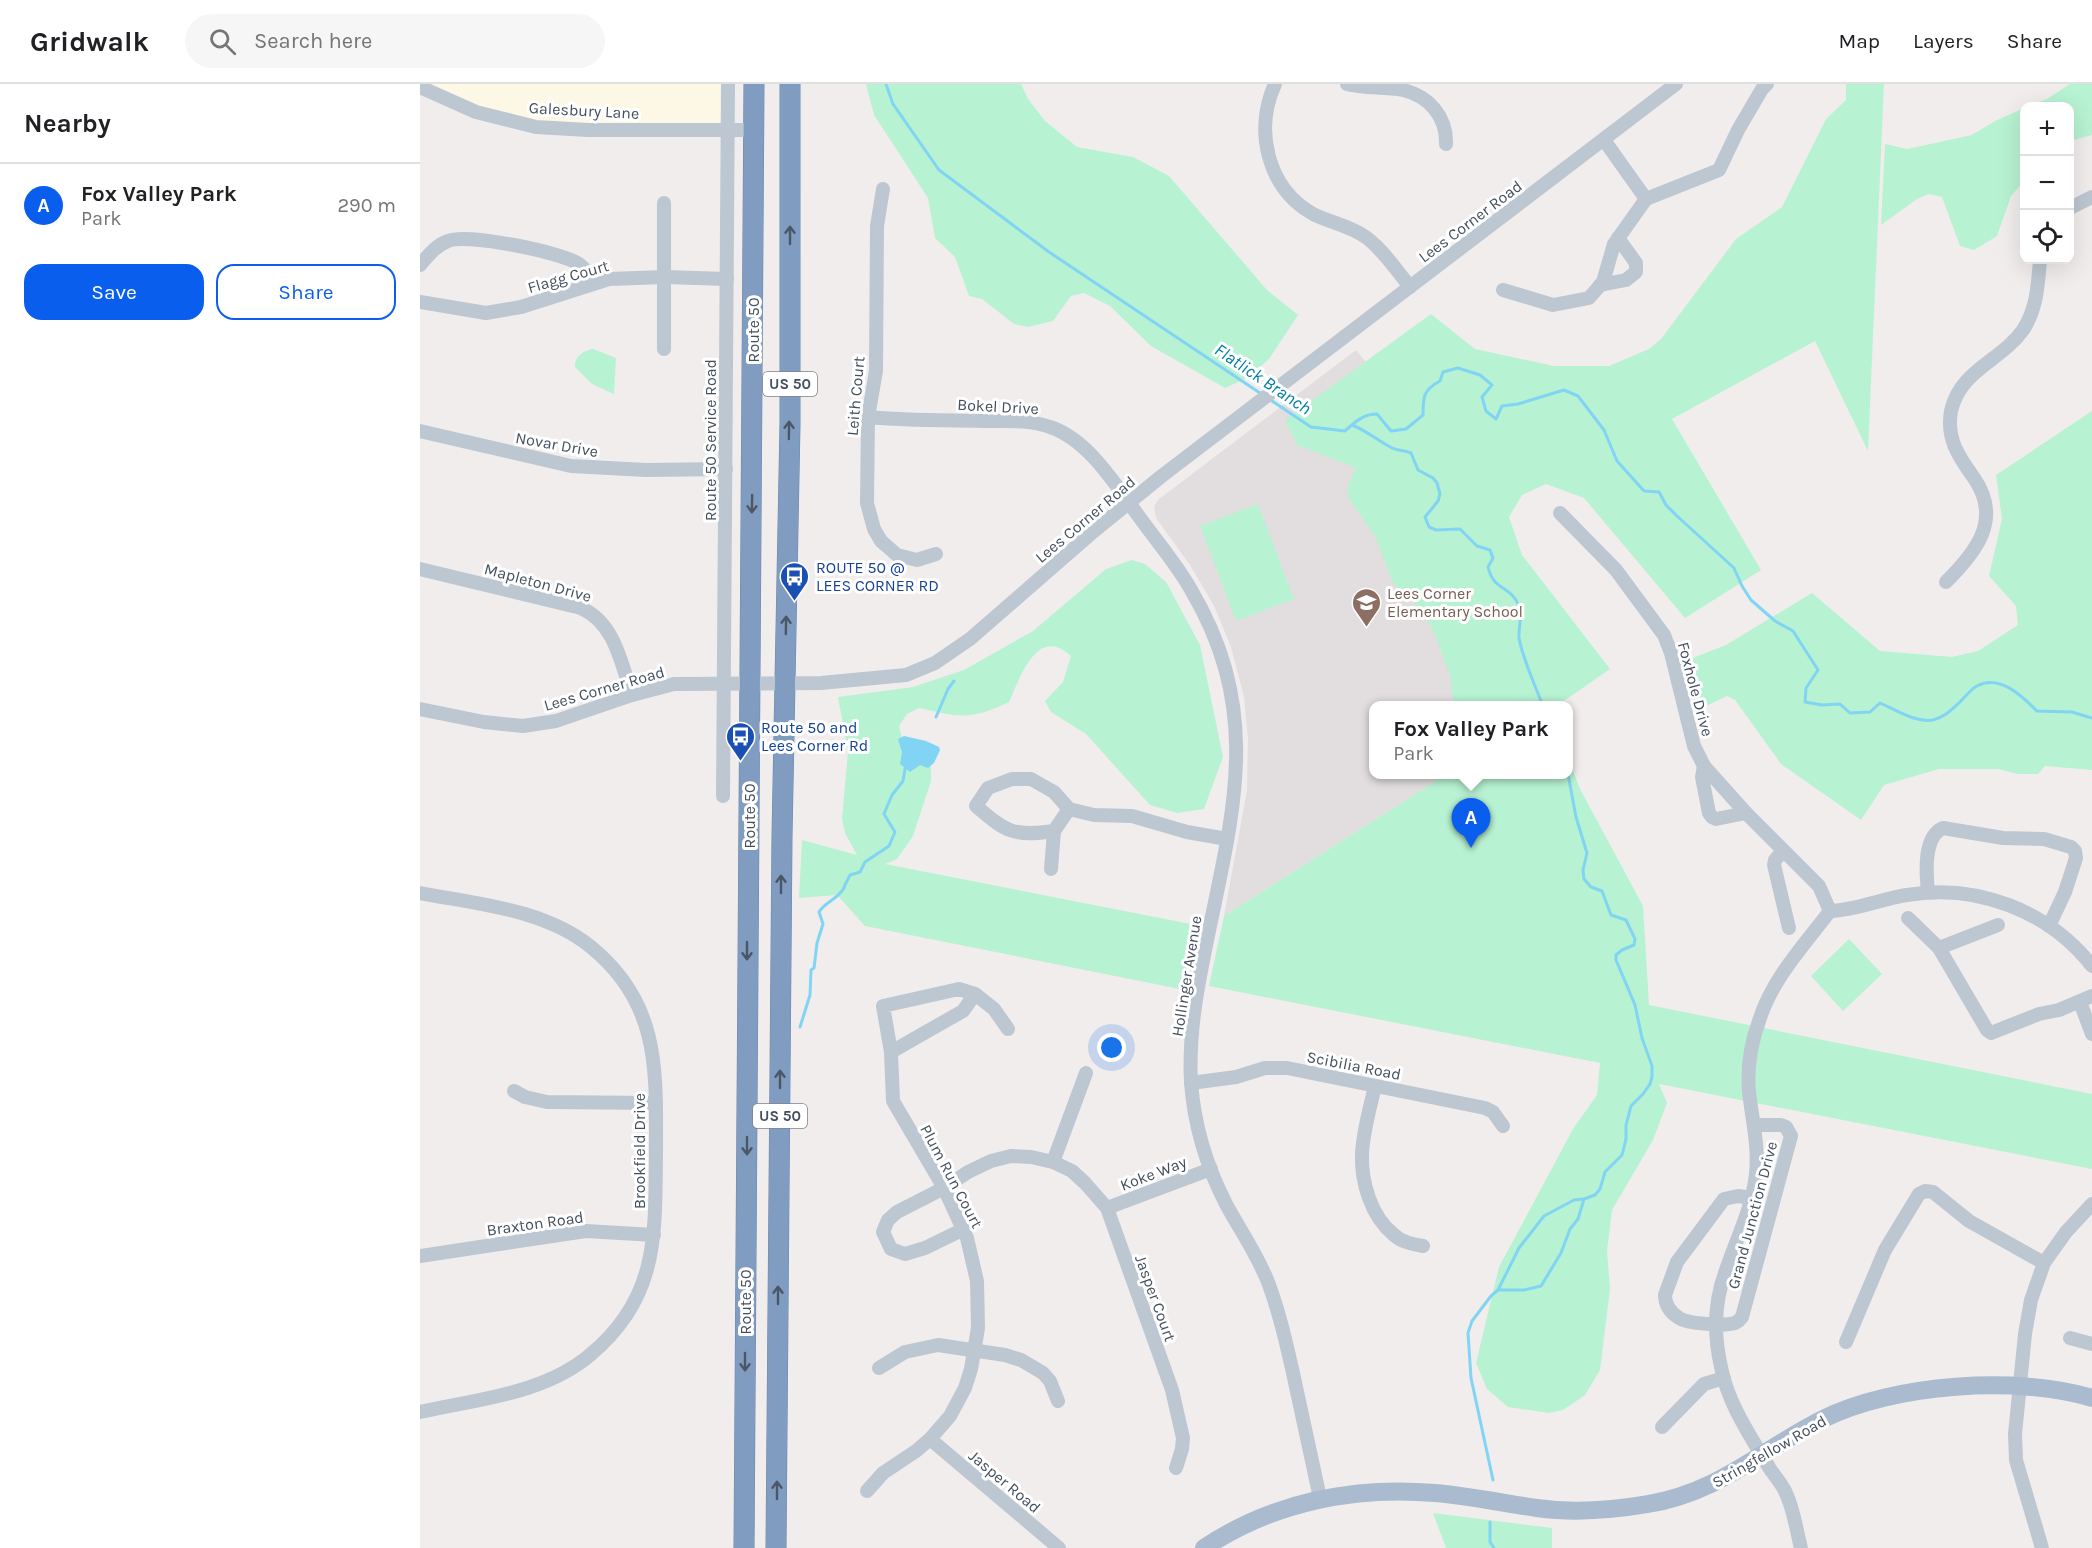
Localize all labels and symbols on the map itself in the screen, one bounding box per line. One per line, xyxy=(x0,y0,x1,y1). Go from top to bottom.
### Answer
street label: Galesbury Lane xyxy=(528,98,640,123)
street label: Lees Corner Road xyxy=(1415,176,1526,267)
one-way arrow xyxy=(784,225,796,245)
street label: Flagg Court xyxy=(525,256,611,297)
street label: Route 50 xyxy=(744,298,763,362)
water label: Flatlick Branch xyxy=(1210,339,1316,419)
street label: Leith Court xyxy=(843,355,868,437)
street label: Route 50 Service Road xyxy=(701,359,720,521)
road number: US 50 xyxy=(763,372,817,396)
street label: Bokel Drive xyxy=(957,395,1039,418)
one-way arrow xyxy=(784,420,795,440)
street label: Novar Drive xyxy=(514,428,600,461)
street label: Lees Corner Road xyxy=(1031,472,1139,567)
one-way arrow xyxy=(746,493,758,513)
place label: ROUTE 50 @ LEES CORNER RD xyxy=(816,558,939,595)
street label: Mapleton Drive xyxy=(482,559,593,606)
bus stop icon: ROUTE 50 @ LEES CORNER RD xyxy=(779,560,811,602)
place label: Lees Corner Elementary School xyxy=(1387,584,1523,621)
school or university icon: Lees Corner Elementary School xyxy=(1350,586,1382,628)
one-way arrow xyxy=(780,615,792,635)
street label: Foxhole Drive xyxy=(1674,640,1717,739)
street label: Lees Corner Road xyxy=(542,662,667,715)
place label: Route 50 and Lees Corner Rd xyxy=(761,718,868,755)
bus stop icon: Route 50 and Lees Corner Rd xyxy=(724,720,756,762)
street label: Route 50 xyxy=(740,784,759,848)
pin: A xyxy=(1452,798,1490,848)
one-way arrow xyxy=(775,874,787,894)
street label: Hollinger Avenue xyxy=(1168,914,1205,1038)
one-way arrow xyxy=(741,941,753,961)
your location xyxy=(1097,1033,1126,1062)
street label: Scibilia Road xyxy=(1305,1047,1403,1084)
one-way arrow xyxy=(774,1069,786,1089)
street label: Brookfield Drive xyxy=(630,1093,649,1209)
road number: US 50 xyxy=(753,1104,807,1128)
street label: Plum Run Court xyxy=(916,1121,987,1231)
one-way arrow xyxy=(741,1136,753,1156)
street label: Grand Junction Drive xyxy=(1724,1139,1781,1291)
street label: Koke Way xyxy=(1117,1152,1190,1195)
street label: Braxton Road xyxy=(485,1207,585,1240)
street label: Jasper Court xyxy=(1131,1252,1180,1344)
street label: Route 50 xyxy=(736,1270,755,1334)
one-way arrow xyxy=(773,1285,784,1305)
one-way arrow xyxy=(739,1352,751,1372)
street label: Stringfellow Road xyxy=(1709,1411,1830,1492)
street label: Jasper Road xyxy=(965,1446,1044,1517)
one-way arrow xyxy=(771,1480,783,1500)

